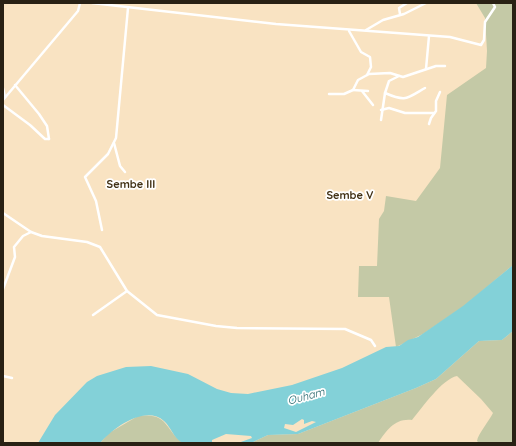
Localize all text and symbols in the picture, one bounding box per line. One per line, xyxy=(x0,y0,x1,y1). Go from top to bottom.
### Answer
district label: Sembe III xyxy=(107,177,155,191)
district label: Sembe V xyxy=(326,188,374,202)
water label: Ouham xyxy=(286,384,327,408)

